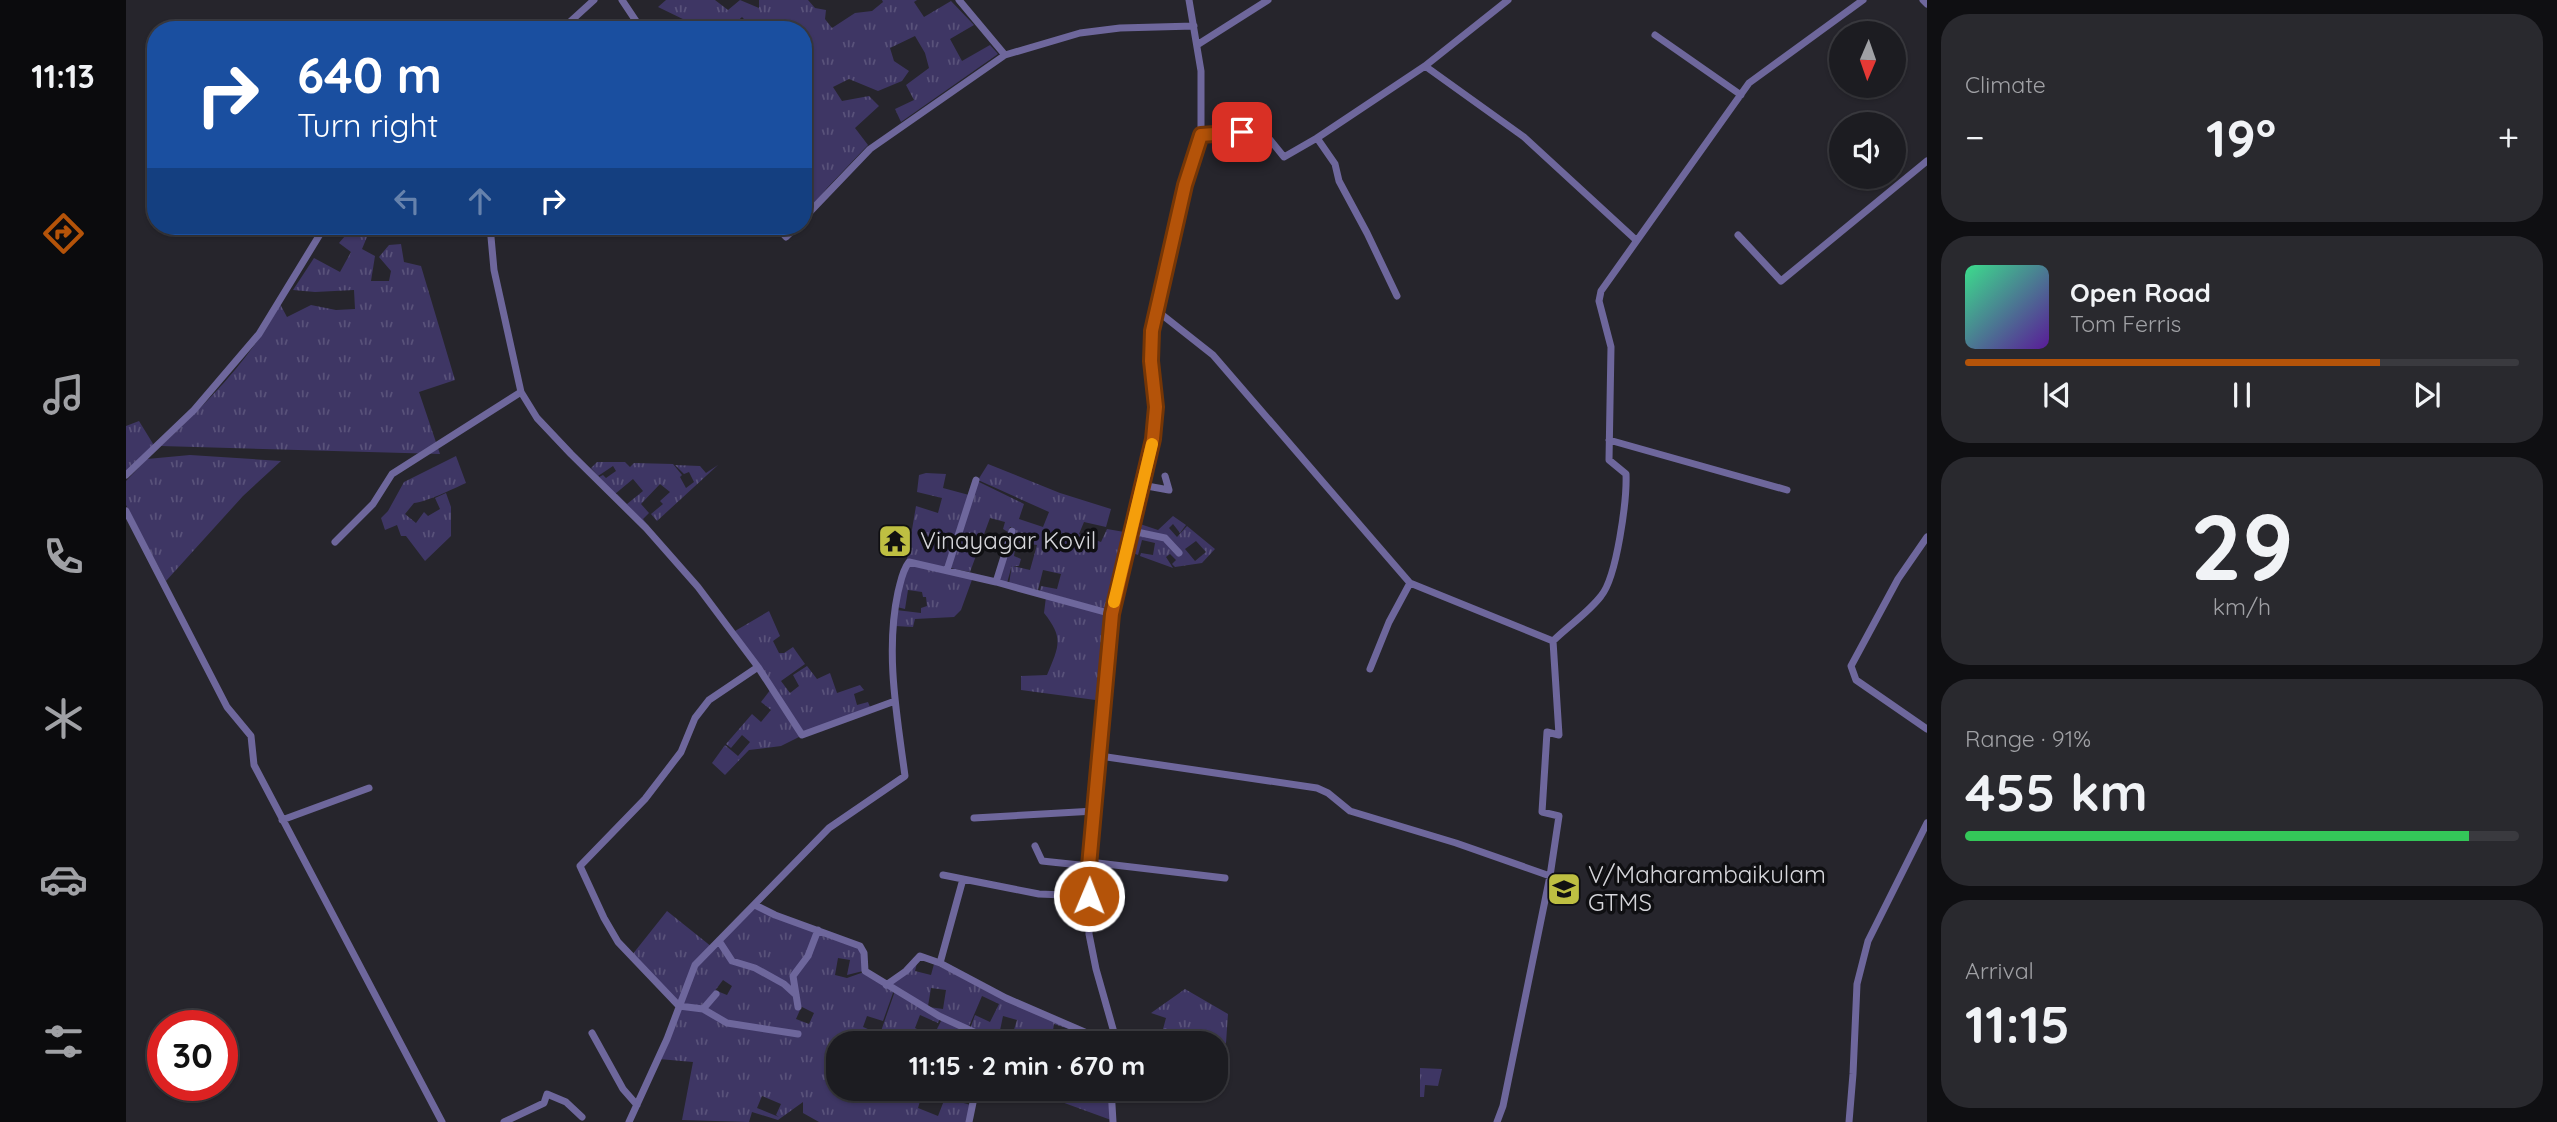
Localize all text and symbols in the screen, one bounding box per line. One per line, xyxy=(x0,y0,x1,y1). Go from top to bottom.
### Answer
north arrow xyxy=(1829,21,1906,98)
map controls xyxy=(1829,21,1906,189)
text: 640 m xyxy=(297,44,442,105)
icon: right xyxy=(182,49,273,140)
text: 11:13 xyxy=(31,56,95,96)
text: Climate xyxy=(1965,70,2046,99)
pin xyxy=(1212,102,1272,162)
text: Turn right xyxy=(297,105,438,145)
text: 19° xyxy=(2206,105,2276,170)
button: sound xyxy=(1829,112,1906,189)
icon: arrive xyxy=(1223,113,1261,151)
text: − xyxy=(1965,113,1985,161)
text: + xyxy=(2498,113,2519,161)
icon: left xyxy=(388,182,426,220)
icon: ahead xyxy=(461,182,499,220)
icon: right xyxy=(534,182,572,220)
icon: directions xyxy=(39,209,88,258)
text: Open Road xyxy=(2070,276,2211,309)
text: Tom Ferris xyxy=(2070,309,2181,338)
icon: music xyxy=(39,370,88,419)
icon: previous xyxy=(2038,376,2076,414)
icon: pause xyxy=(2223,376,2261,414)
icon: next xyxy=(2408,376,2446,414)
text: 29 xyxy=(2190,489,2294,603)
temple icon: Vinayagar Kovil xyxy=(876,522,914,560)
place label: Vinayagar Kovil xyxy=(920,525,1096,555)
icon: phone xyxy=(39,532,88,581)
text: km/h xyxy=(2213,592,2271,621)
icon: climate xyxy=(39,694,88,743)
text: Range · 91% xyxy=(1965,724,2091,753)
text: 455 km xyxy=(1965,759,2148,824)
icon: car xyxy=(39,855,88,904)
position arrow xyxy=(1052,859,1126,933)
place label: V/Maharambaikulam GTMS xyxy=(1588,859,1826,917)
school or university icon: V/Maharambaikulam GTMS xyxy=(1545,870,1583,908)
text: Arrival xyxy=(1965,956,2034,985)
text: 11:15 xyxy=(1965,991,2070,1056)
speed limit sign: 30 xyxy=(147,1010,238,1101)
icon: filters xyxy=(39,1017,88,1066)
text: 11:15 · 2 min · 670 m xyxy=(909,1049,1145,1082)

